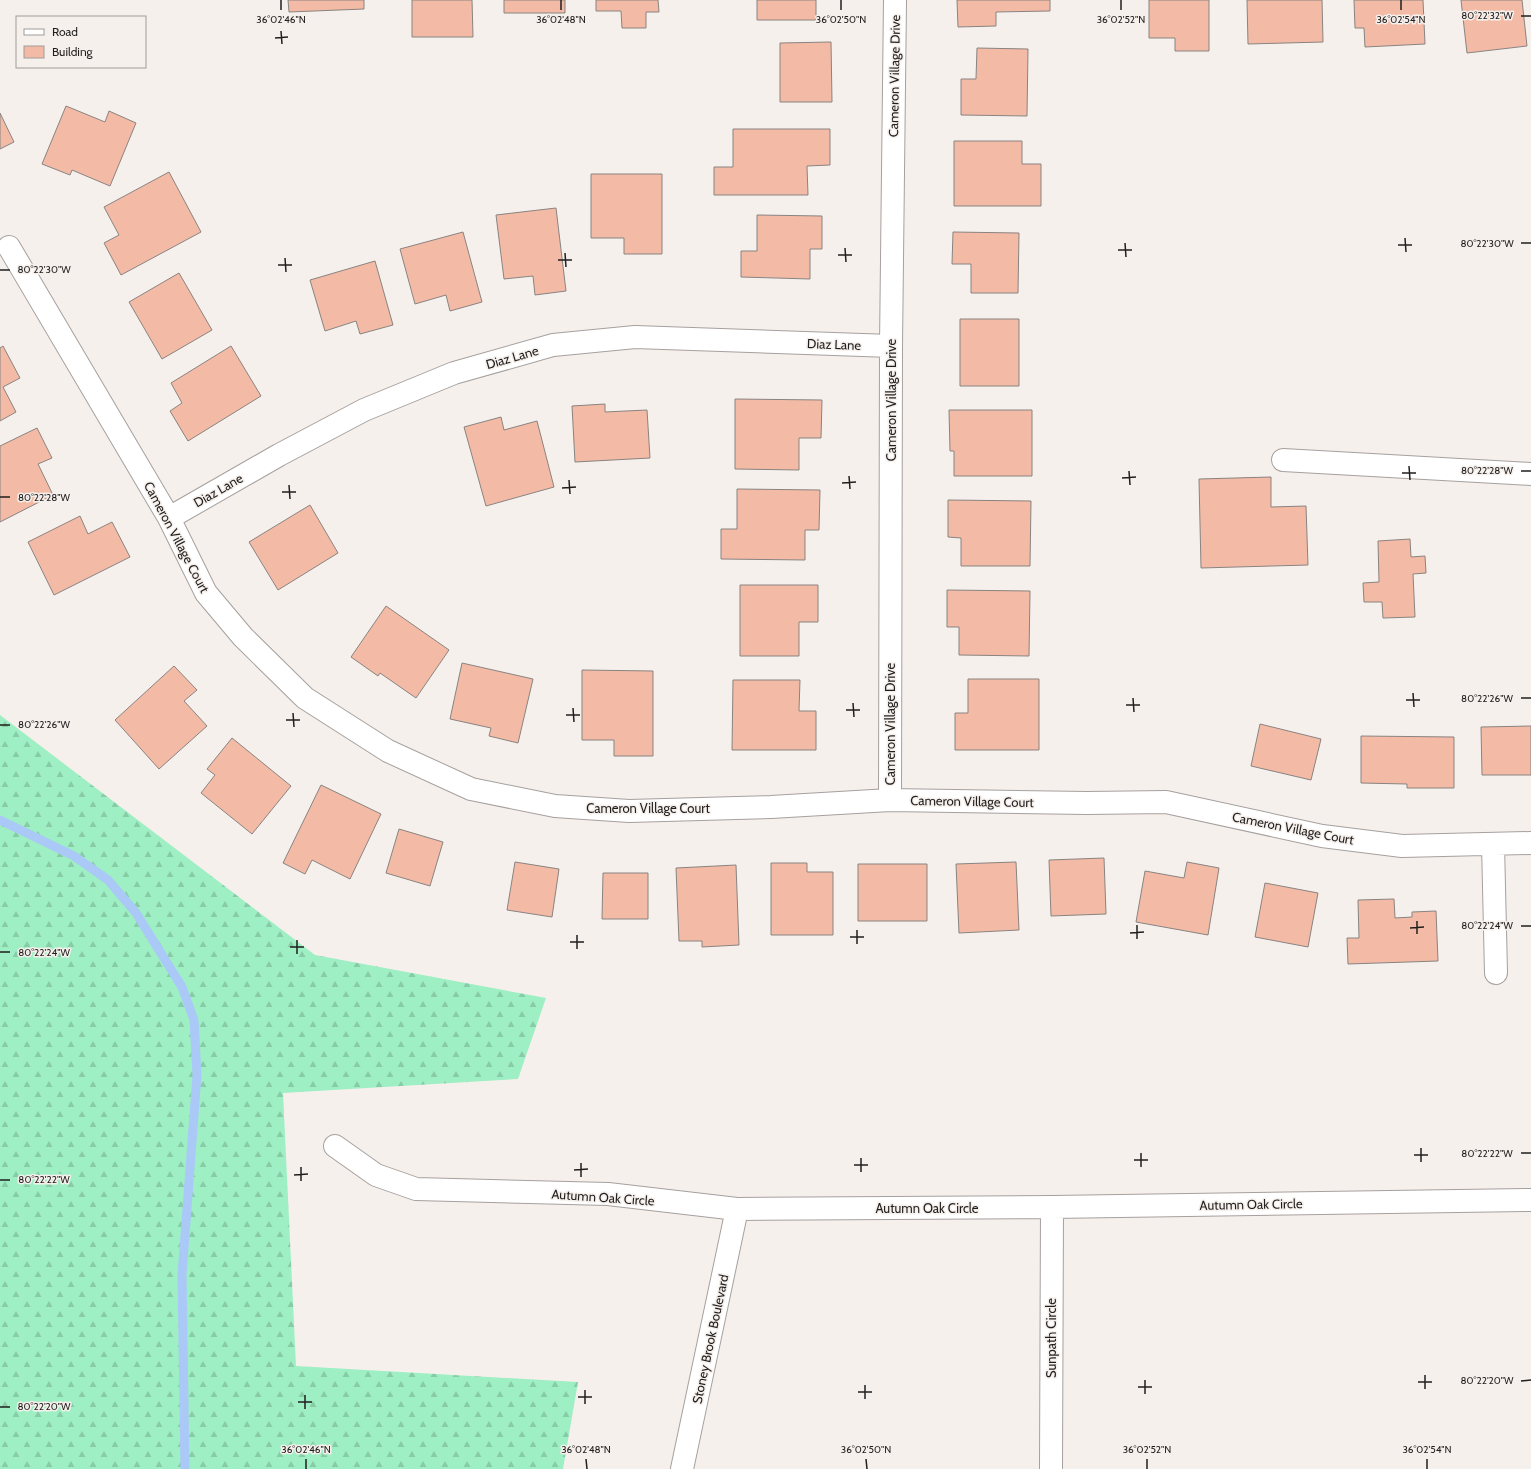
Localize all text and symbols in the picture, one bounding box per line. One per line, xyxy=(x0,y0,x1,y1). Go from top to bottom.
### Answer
text: 80°22'32"W xyxy=(1461,9,1513,22)
text: 36°02'46"N xyxy=(256,13,306,26)
text: 36°02'48"N xyxy=(536,13,586,26)
text: 36°02'50"N xyxy=(816,13,866,26)
text: 36°02'52"N xyxy=(1097,13,1145,26)
text: 36°02'54"N xyxy=(1376,13,1426,26)
street label: Cameron Village Drive xyxy=(885,14,903,137)
legend xyxy=(16,16,146,68)
text: Road xyxy=(52,24,78,39)
text: Building xyxy=(52,44,94,59)
text: 80°22'30"W xyxy=(1460,237,1514,250)
text: 80°22'30"W xyxy=(17,263,71,276)
street label: Diaz Lane xyxy=(807,335,862,353)
street label: Cameron Village Drive xyxy=(883,338,899,461)
street label: Diaz Lane xyxy=(484,342,541,372)
text: 80°22'28"W xyxy=(1461,464,1514,477)
street label: Diaz Lane xyxy=(191,469,246,510)
street label: Cameron Village Court xyxy=(141,479,213,596)
text: 80°22'28"W xyxy=(18,491,71,504)
street label: Cameron Village Drive xyxy=(882,662,898,785)
text: 80°22'26"W xyxy=(1461,692,1513,705)
text: 80°22'26"W xyxy=(18,718,70,731)
street label: Cameron Village Court xyxy=(910,792,1035,810)
street label: Cameron Village Court xyxy=(586,800,710,816)
street label: Cameron Village Court xyxy=(1231,808,1356,848)
text: 80°22'24"W xyxy=(1461,919,1513,932)
text: 80°22'24"W xyxy=(18,946,70,959)
text: 80°22'22"W xyxy=(1461,1147,1513,1160)
text: 80°22'22"W xyxy=(18,1173,70,1186)
street label: Autumn Oak Circle xyxy=(551,1185,655,1209)
street label: Autumn Oak Circle xyxy=(1199,1195,1303,1213)
street label: Autumn Oak Circle xyxy=(876,1200,979,1216)
street label: Stoney Brook Boulevard xyxy=(688,1273,732,1405)
street label: Sunpath Circle xyxy=(1043,1298,1059,1378)
text: 80°22'20"W xyxy=(1460,1374,1514,1387)
text: 80°22'20"W xyxy=(17,1400,71,1413)
text: 36°02'46"N xyxy=(281,1443,331,1456)
text: 36°02'48"N xyxy=(561,1443,611,1456)
text: 36°02'50"N xyxy=(841,1443,891,1456)
text: 36°02'52"N xyxy=(1123,1443,1171,1456)
text: 36°02'54"N xyxy=(1402,1443,1452,1456)

